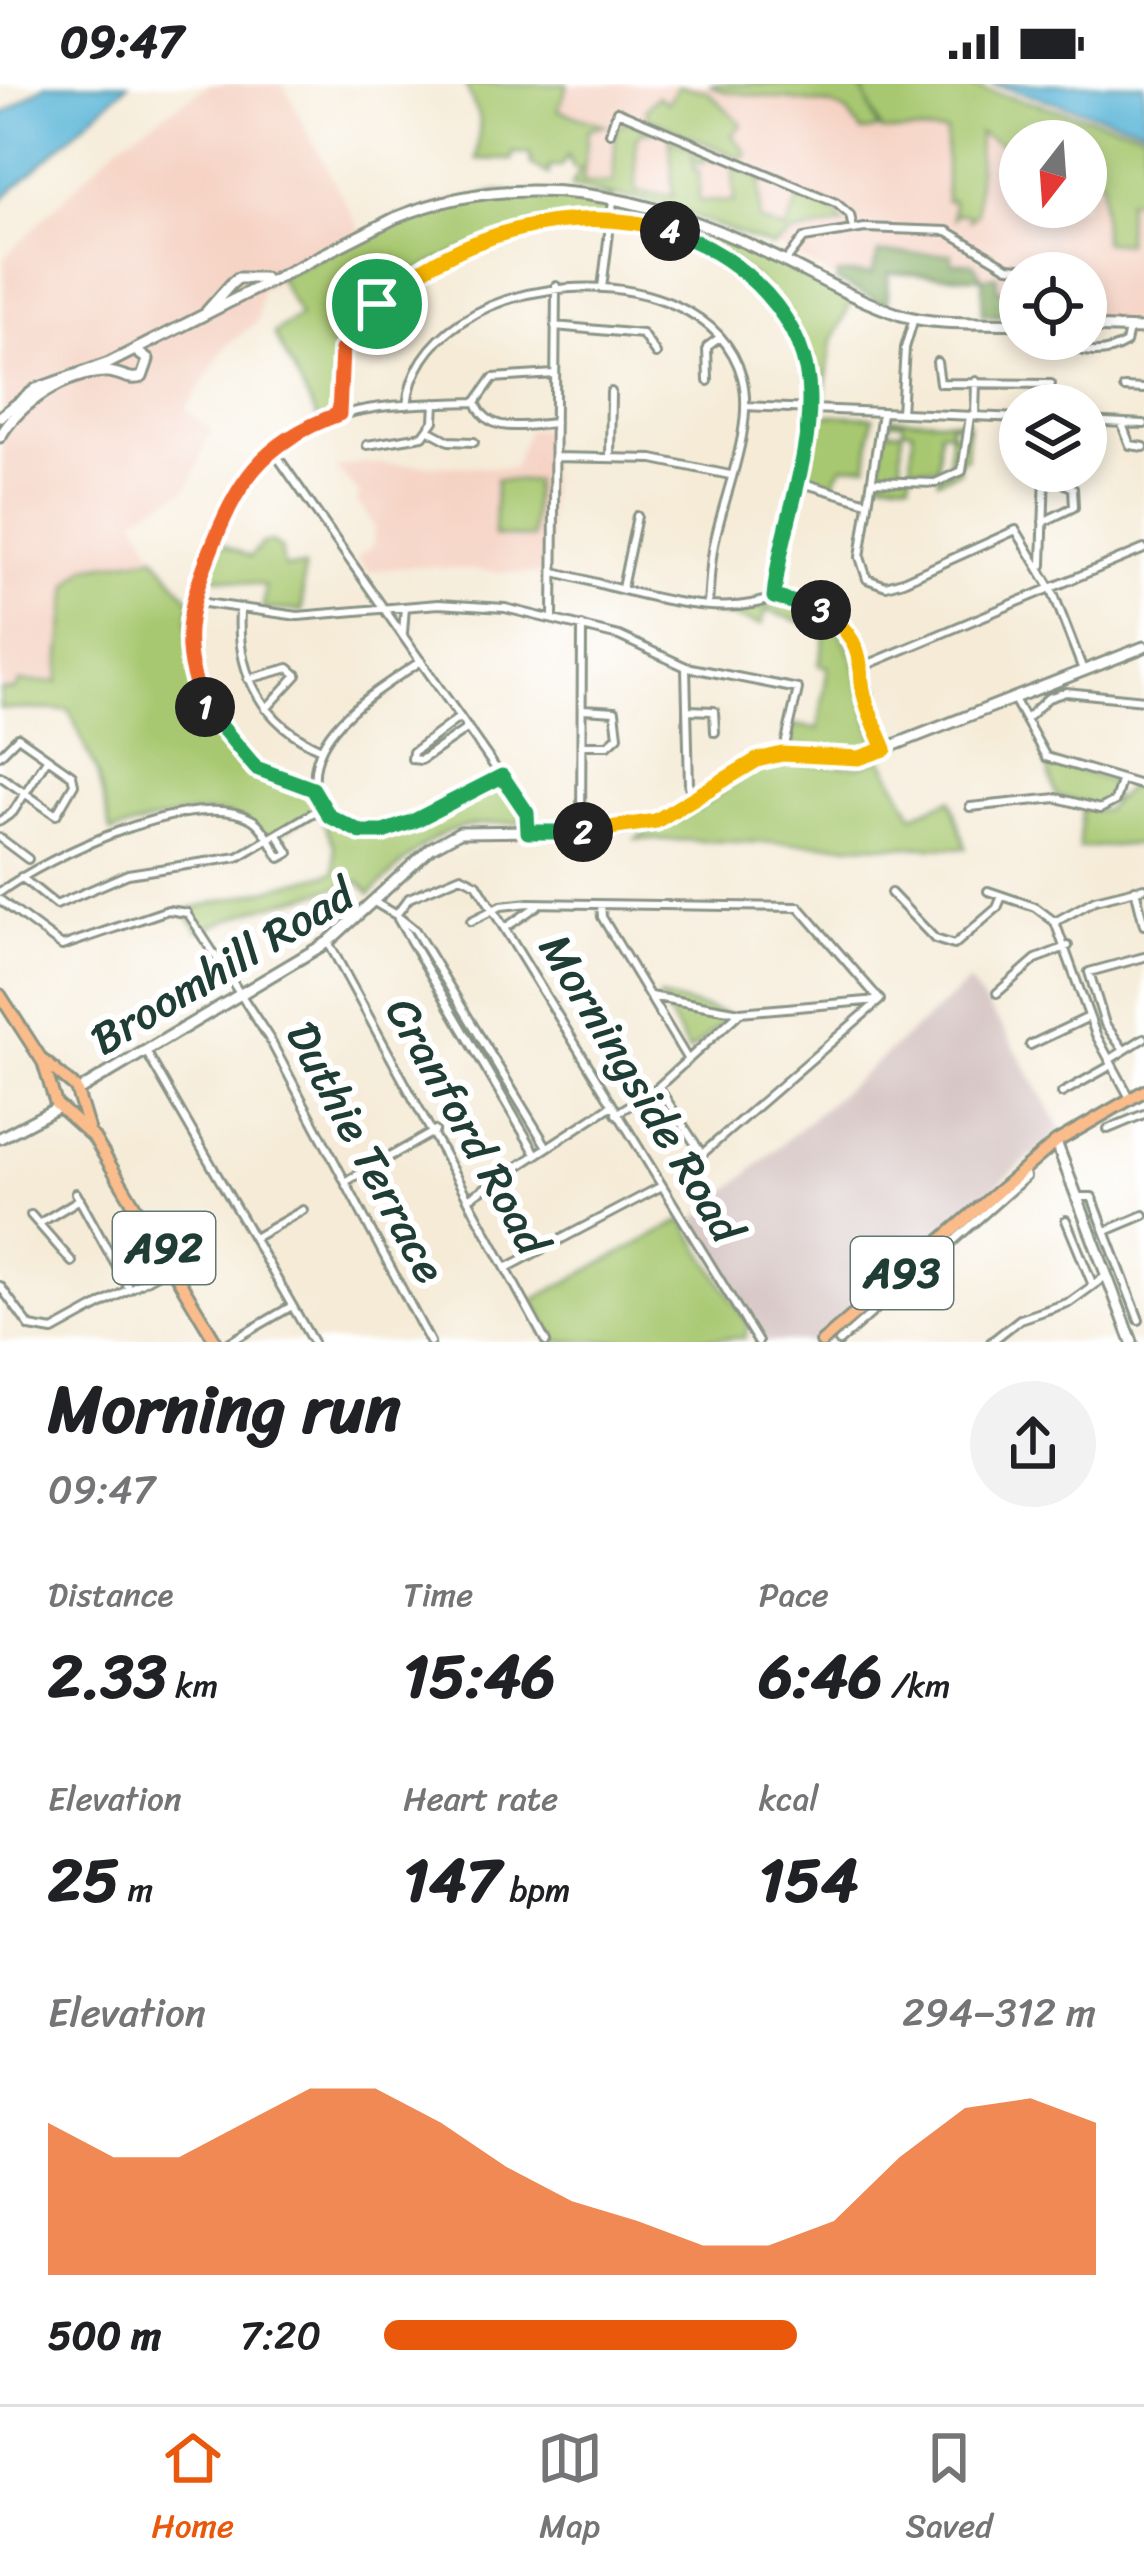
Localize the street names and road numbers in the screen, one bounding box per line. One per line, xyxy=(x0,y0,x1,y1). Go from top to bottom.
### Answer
street label: Broomhill Road xyxy=(74,855,373,1078)
street label: Morningside Road xyxy=(517,917,767,1261)
street label: Cranford Road xyxy=(363,982,573,1273)
street label: Duthie Terrace xyxy=(263,1006,469,1298)
road number: A92 xyxy=(113,1212,215,1284)
road number: A93 xyxy=(851,1237,953,1309)

